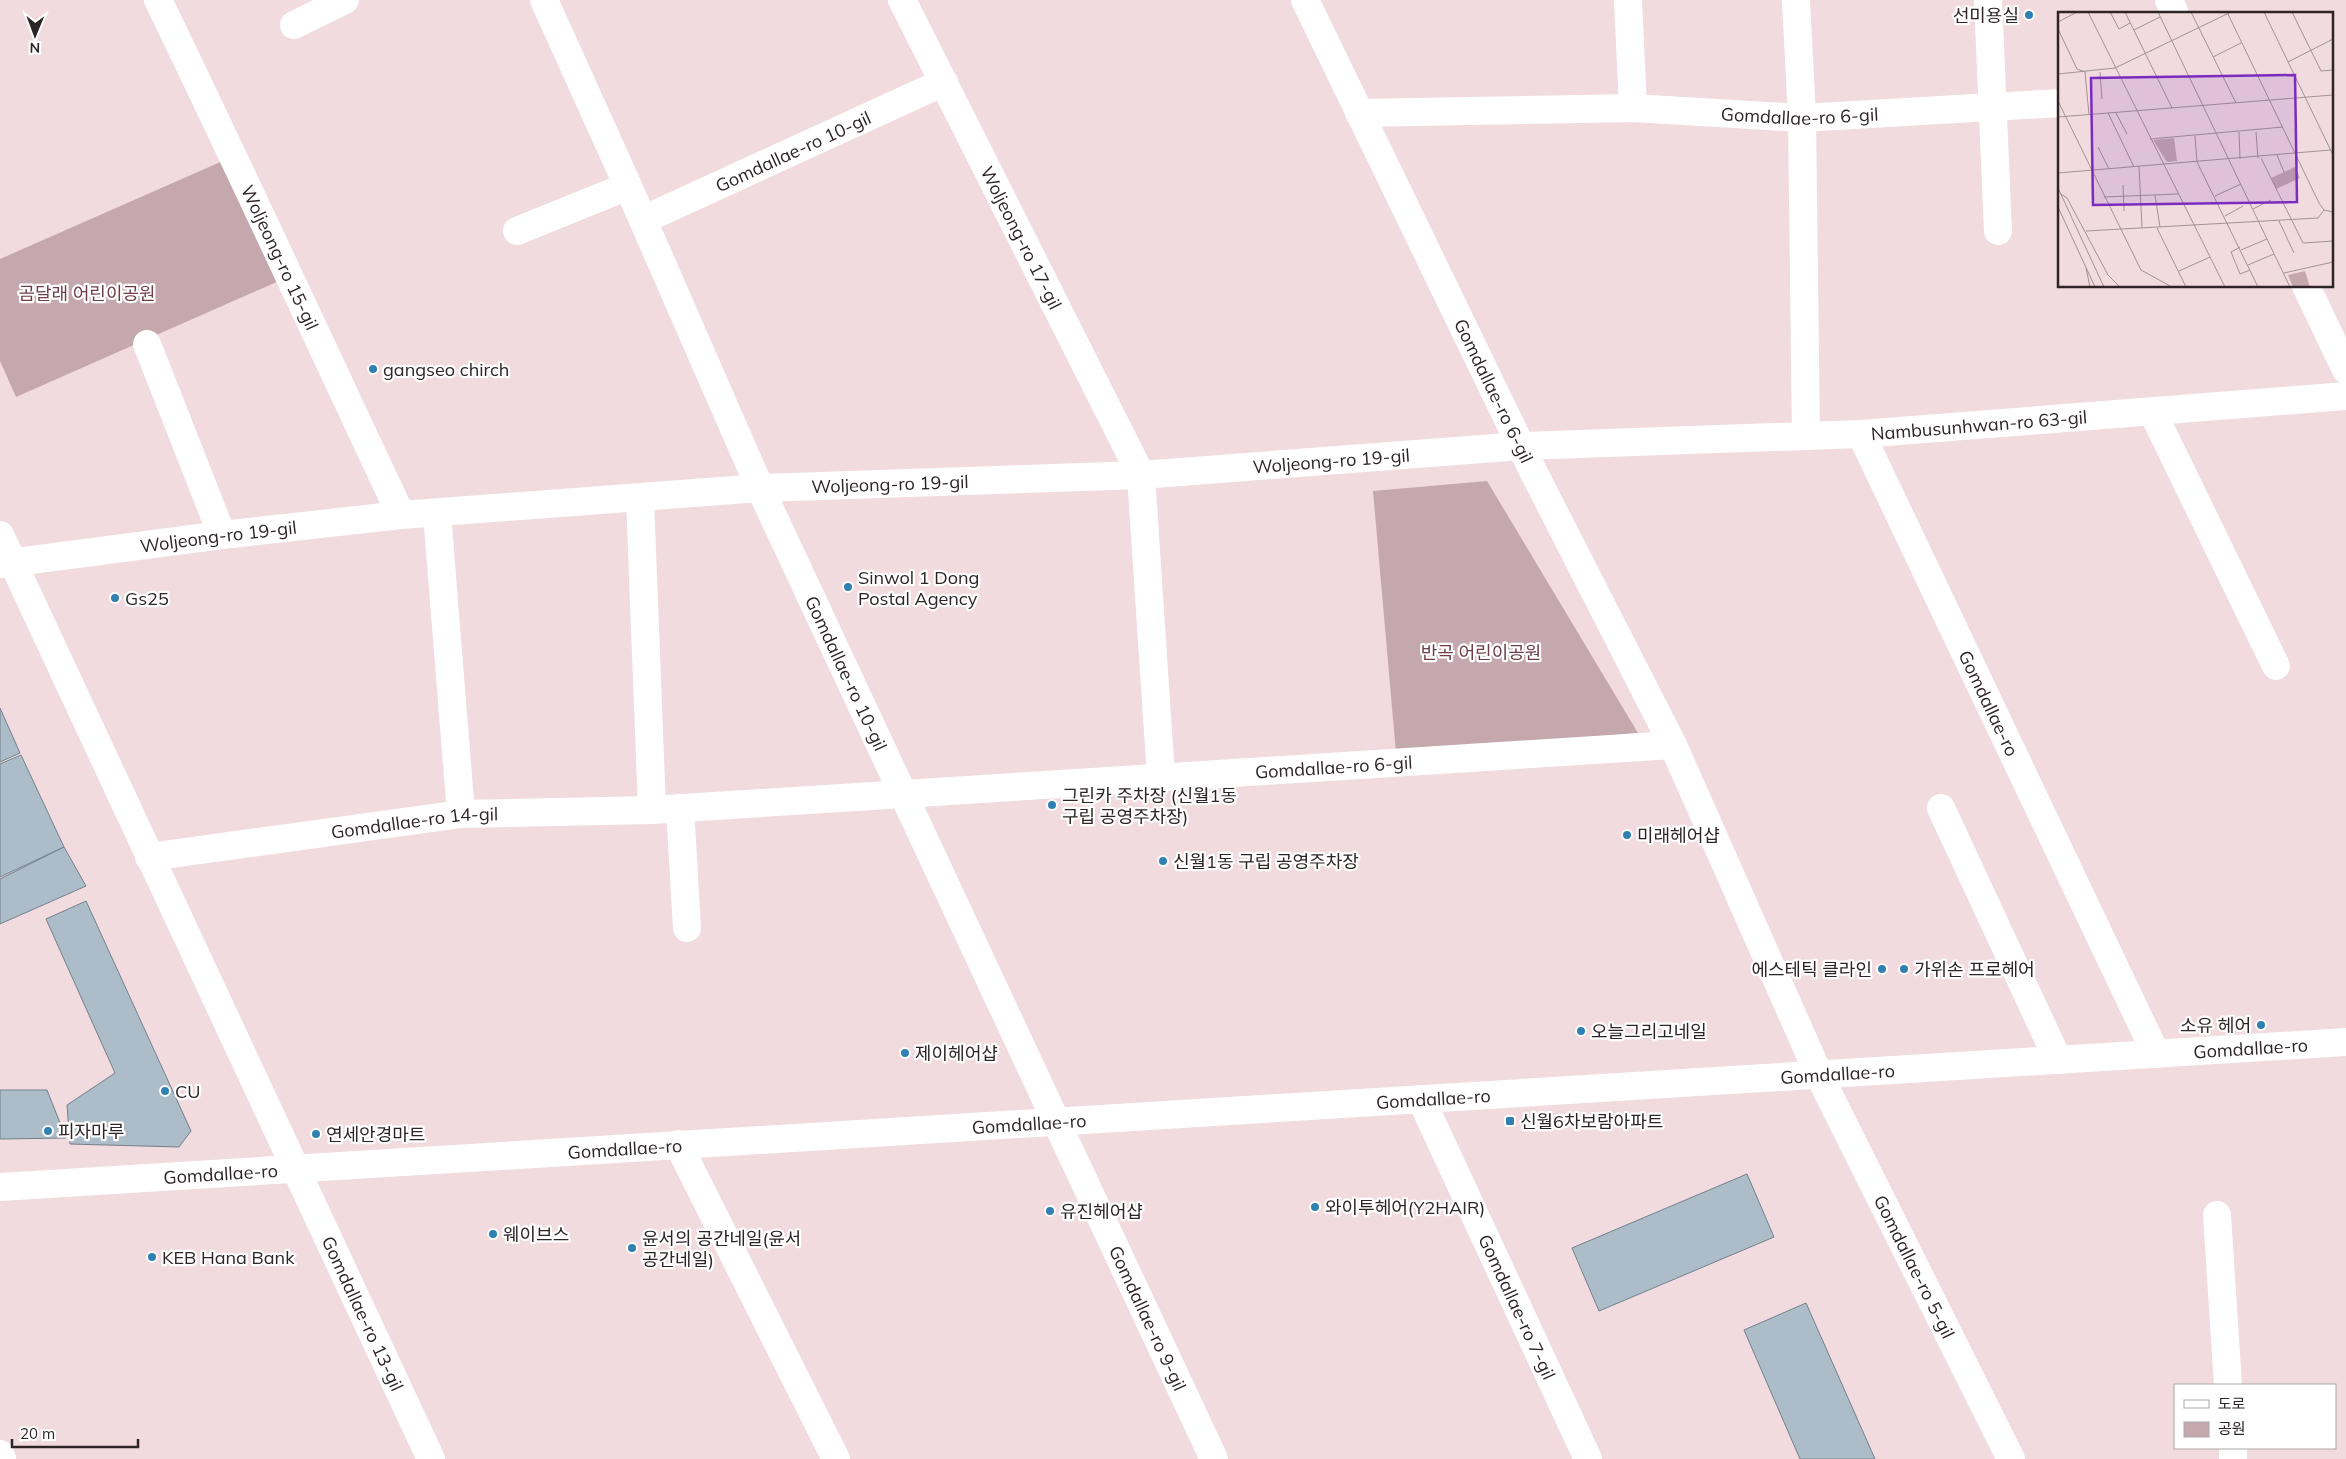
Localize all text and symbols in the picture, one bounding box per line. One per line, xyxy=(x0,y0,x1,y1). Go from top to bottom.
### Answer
place label: 선미용실 xyxy=(1953,4,2019,27)
marker: 선미용실 xyxy=(2023,9,2035,21)
north arrow xyxy=(10,10,60,60)
inset map xyxy=(2058,12,2334,288)
text: N xyxy=(29,39,40,57)
street label: Gomdallae-ro 6-gil xyxy=(1720,102,1879,130)
street label: Gomdallae-ro 10-gil xyxy=(712,106,874,197)
street label: Woljeong-ro 17-gil xyxy=(976,162,1067,313)
street label: Woljeong-ro 15-gil xyxy=(236,181,324,334)
park label: 곰달래 어린이공원 xyxy=(18,282,156,305)
street label: Gomdallae-ro 6-gil xyxy=(1449,315,1539,467)
place label: gangseo chirch xyxy=(383,358,509,381)
marker: gangseo chirch xyxy=(367,363,379,375)
street label: Nambusunhwan-ro 63-gil xyxy=(1870,405,2088,445)
street label: Woljeong-ro 19-gil xyxy=(1252,443,1411,478)
street label: Woljeong-ro 19-gil xyxy=(811,469,969,498)
street label: Woljeong-ro 19-gil xyxy=(139,515,298,557)
place label: Sinwol 1 Dong Postal Agency xyxy=(858,566,979,610)
marker: Sinwol 1 Dong Postal Agency xyxy=(842,581,854,593)
place label: Gs25 xyxy=(125,587,169,610)
marker: Gs25 xyxy=(109,592,121,604)
street label: Gomdallae-ro 10-gil xyxy=(800,592,893,754)
park label: 반곡 어린이공원 xyxy=(1421,641,1541,664)
street label: Gomdallae-ro xyxy=(1954,646,2024,760)
street label: Gomdallae-ro 6-gil xyxy=(1254,750,1413,783)
place label: 그린카 주차장 (신월1동 구립 공영주차장) xyxy=(1062,784,1237,828)
marker: 그린카 주차장 (신월1동 구립 공영주차장) xyxy=(1046,799,1058,811)
street label: Gomdallae-ro 14-gil xyxy=(329,802,499,843)
place label: 미래헤어샵 xyxy=(1637,824,1720,847)
marker: 미래헤어샵 xyxy=(1621,829,1633,841)
place label: 신월1동 구립 공영주차장 xyxy=(1173,850,1359,873)
marker: 신월1동 구립 공영주차장 xyxy=(1157,855,1169,867)
place label: 에스테틱 클라인 xyxy=(1751,958,1872,981)
place label: 가위손 프로헤어 xyxy=(1914,958,2035,981)
marker: 에스테틱 클라인 xyxy=(1876,963,1888,975)
marker: 가위손 프로헤어 xyxy=(1898,963,1910,975)
place label: 소유 헤어 xyxy=(2180,1014,2251,1037)
marker: 소유 헤어 xyxy=(2255,1019,2267,1031)
place label: 오늘그리고네일 xyxy=(1591,1020,1707,1043)
marker: 오늘그리고네일 xyxy=(1575,1025,1587,1037)
street label: Gomdallae-ro xyxy=(2193,1033,2309,1063)
place label: 제이헤어샵 xyxy=(915,1042,998,1065)
marker: 제이헤어샵 xyxy=(899,1047,911,1059)
street label: Gomdallae-ro xyxy=(1780,1058,1895,1088)
place label: CU xyxy=(175,1080,200,1103)
street label: Gomdallae-ro xyxy=(1375,1083,1491,1113)
marker: CU xyxy=(159,1085,171,1097)
street label: Gomdallae-ro xyxy=(971,1108,1087,1138)
place label: 신월6차보람아파트 xyxy=(1520,1110,1663,1133)
marker: 신월6차보람아파트 xyxy=(1504,1115,1516,1127)
place label: 피자마루 xyxy=(58,1120,124,1143)
place label: 연세안경마트 xyxy=(326,1123,425,1146)
marker: 피자마루 xyxy=(42,1125,54,1137)
marker: 연세안경마트 xyxy=(310,1128,322,1140)
street label: Gomdallae-ro xyxy=(567,1133,683,1163)
street label: Gomdallae-ro xyxy=(163,1158,279,1188)
street label: Gomdallae-ro 5-gil xyxy=(1869,1191,1960,1342)
place label: 와이투헤어(Y2HAIR) xyxy=(1325,1196,1485,1219)
place label: 유진헤어샵 xyxy=(1060,1200,1143,1223)
marker: 와이투헤어(Y2HAIR) xyxy=(1309,1201,1321,1213)
marker: 유진헤어샵 xyxy=(1044,1205,1056,1217)
place label: 웨이브스 xyxy=(503,1223,569,1246)
place label: 윤서의 공간네일(윤서 공간네일) xyxy=(642,1227,801,1271)
marker: 웨이브스 xyxy=(487,1228,499,1240)
street label: Gomdallae-ro 7-gil xyxy=(1474,1230,1561,1383)
street label: Gomdallae-ro 13-gil xyxy=(317,1232,409,1395)
marker: 윤서의 공간네일(윤서 공간네일) xyxy=(626,1242,638,1254)
street label: Gomdallae-ro 9-gil xyxy=(1104,1242,1192,1394)
place label: KEB Hana Bank xyxy=(162,1246,295,1269)
marker: KEB Hana Bank xyxy=(146,1251,158,1263)
legend xyxy=(2174,1384,2336,1449)
text: 도로 xyxy=(2218,1394,2246,1413)
scale bar xyxy=(12,1416,139,1448)
text: 공원 xyxy=(2218,1419,2246,1438)
text: 20 m xyxy=(20,1424,55,1443)

